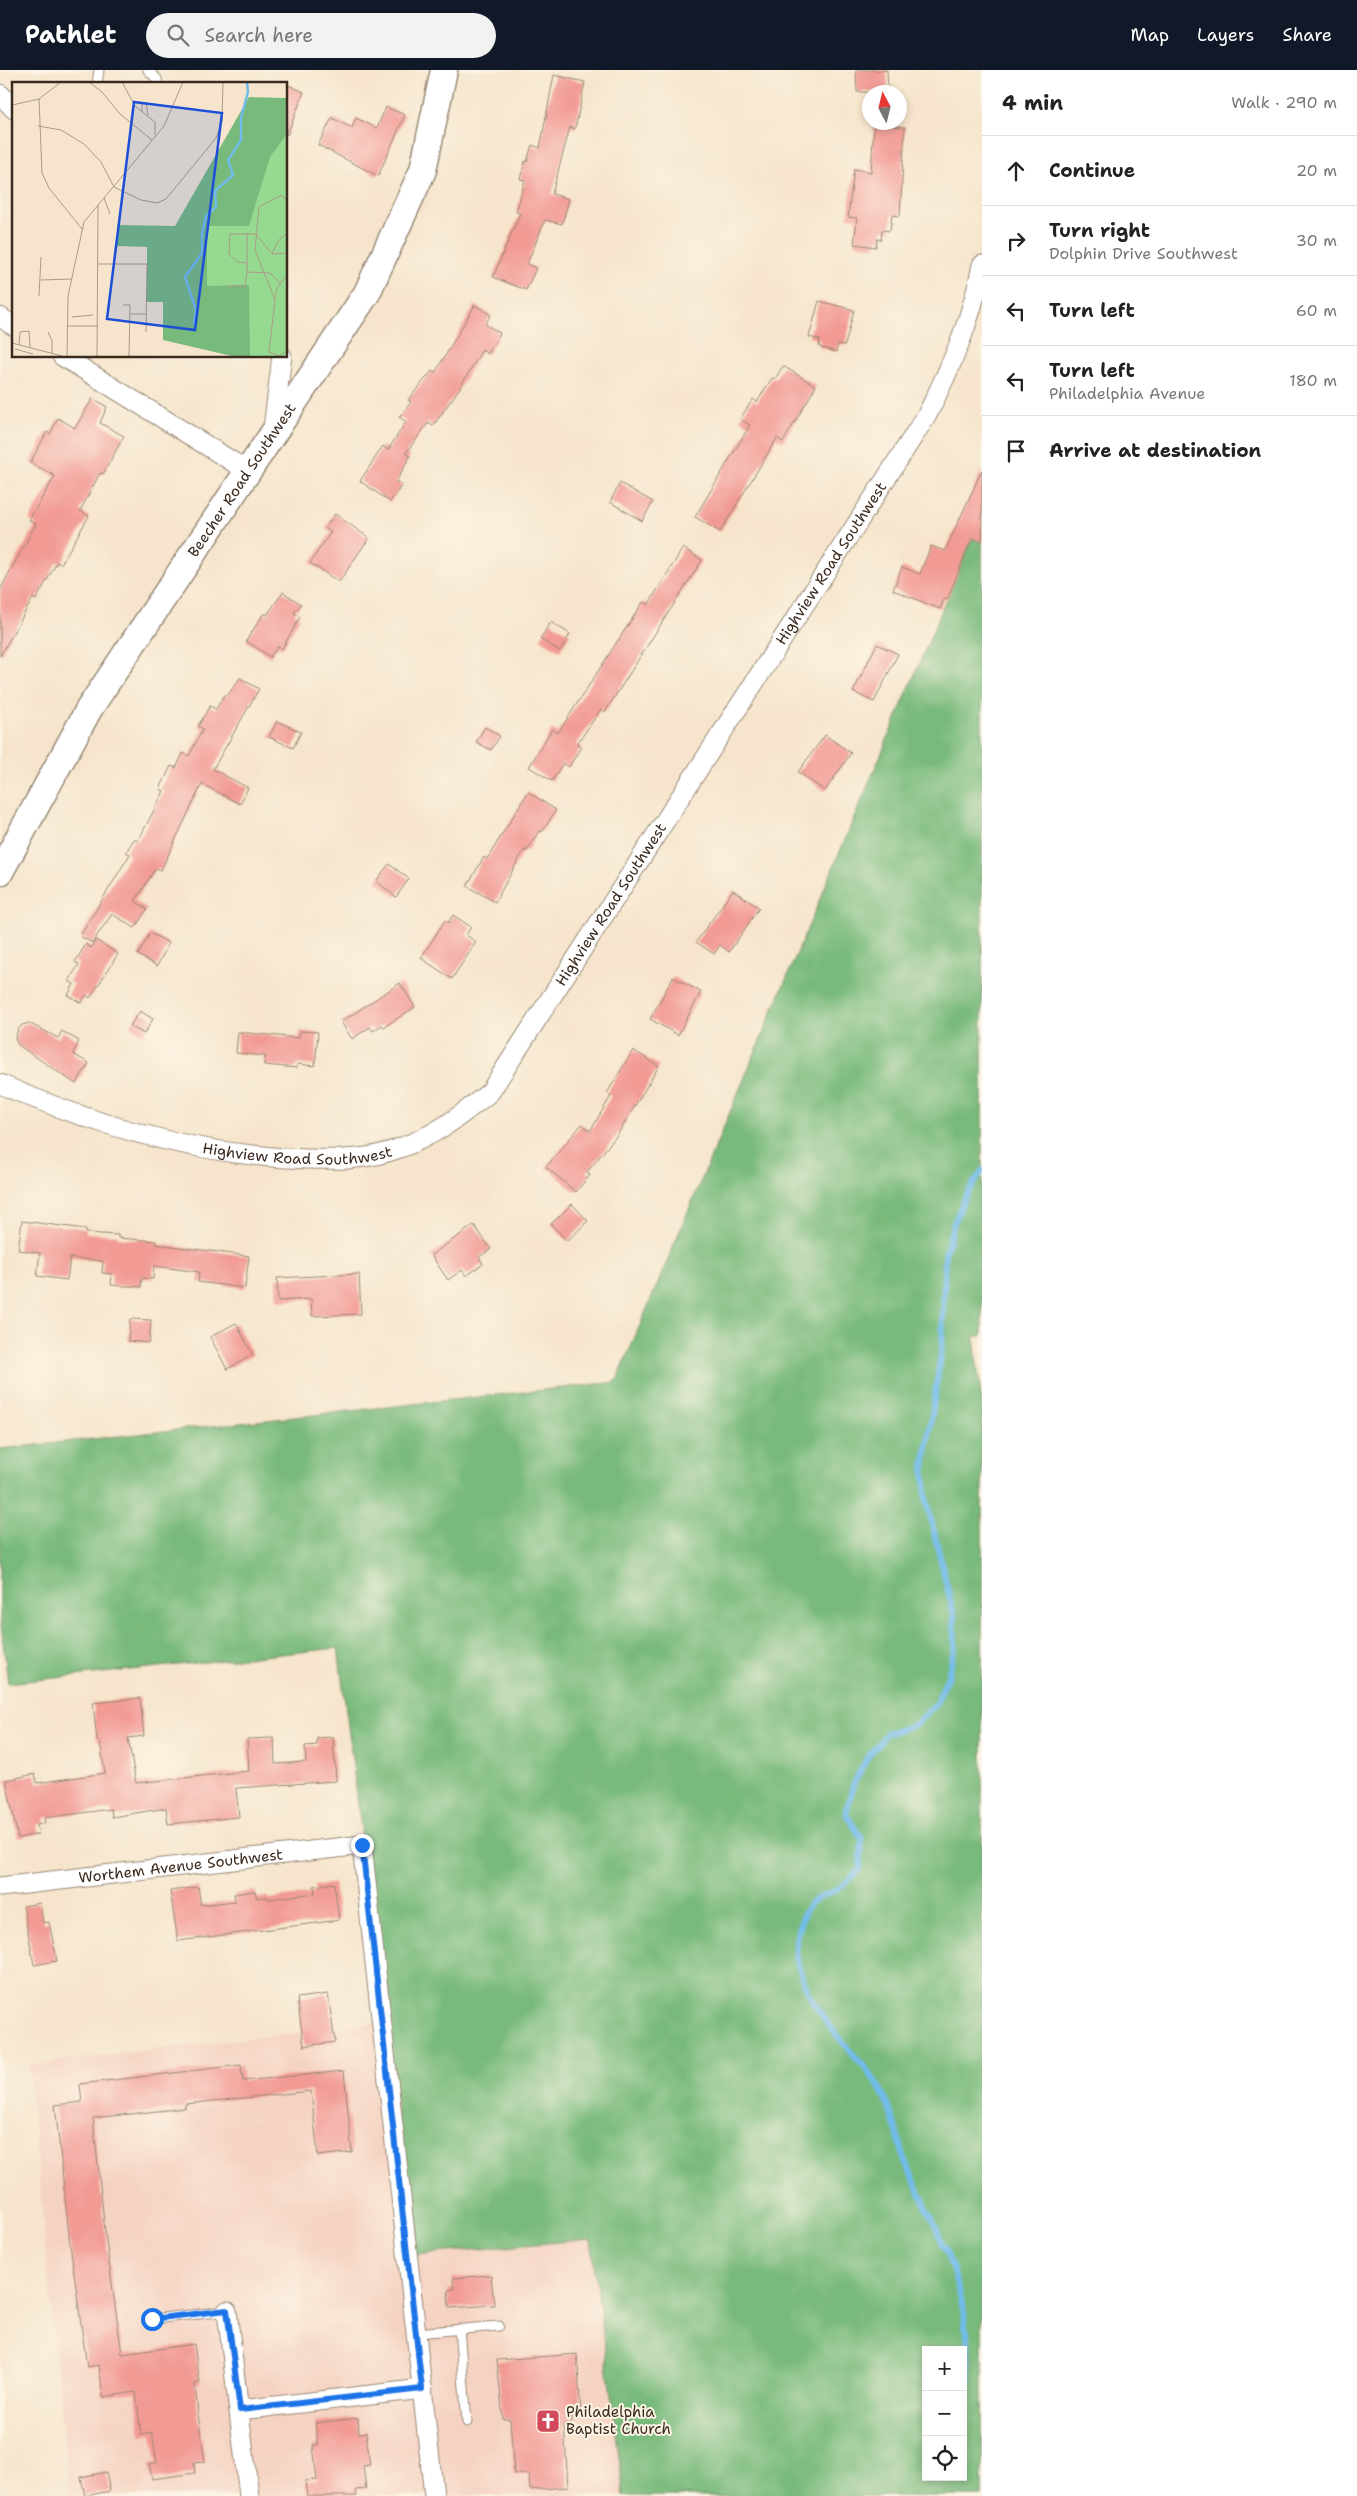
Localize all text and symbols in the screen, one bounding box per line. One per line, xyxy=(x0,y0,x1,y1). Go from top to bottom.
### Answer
search box xyxy=(146,13,496,58)
text: Pathlet xyxy=(25,19,116,51)
icon: search xyxy=(164,21,192,49)
text: Search here xyxy=(204,23,313,48)
text: Map xyxy=(1131,23,1169,47)
text: Layers xyxy=(1197,23,1254,47)
text: Share xyxy=(1282,23,1332,47)
inset map xyxy=(12,82,288,358)
north arrow xyxy=(862,85,907,130)
text: 4 min xyxy=(1002,89,1063,117)
text: Walk · 290 m xyxy=(1231,92,1337,113)
icon: ahead xyxy=(1002,157,1030,185)
text: Continue xyxy=(1049,158,1135,183)
text: 20 m xyxy=(1296,160,1337,181)
text: Turn right xyxy=(1049,218,1150,243)
icon: right xyxy=(1002,227,1030,255)
text: 30 m xyxy=(1296,230,1337,251)
text: Dolphin Drive Southwest xyxy=(1049,243,1238,264)
icon: left xyxy=(1002,297,1030,325)
text: Turn left xyxy=(1049,298,1135,323)
text: 60 m xyxy=(1296,300,1337,321)
text: Turn left xyxy=(1049,358,1135,383)
icon: left xyxy=(1002,367,1030,395)
text: 180 m xyxy=(1289,370,1337,391)
text: Philadelphia Avenue xyxy=(1049,383,1205,404)
street label: Beecher Road Southwest xyxy=(183,399,301,561)
icon: arrive xyxy=(1002,437,1030,465)
text: Arrive at destination xyxy=(1049,438,1261,463)
street label: Highview Road Southwest xyxy=(771,478,891,649)
street label: Highview Road Southwest xyxy=(551,819,671,990)
street label: Highview Road Southwest xyxy=(201,1138,394,1169)
route end xyxy=(351,1834,374,1857)
street label: Worthem Avenue Southwest xyxy=(78,1844,284,1888)
route start xyxy=(141,2308,164,2331)
map controls xyxy=(922,2346,967,2481)
button: + xyxy=(922,2346,967,2391)
button: − xyxy=(922,2391,967,2436)
place label: Philadelphia Baptist Church xyxy=(566,2402,671,2439)
church icon: Philadelphia Baptist Church xyxy=(535,2408,561,2434)
button: locate xyxy=(922,2436,967,2481)

